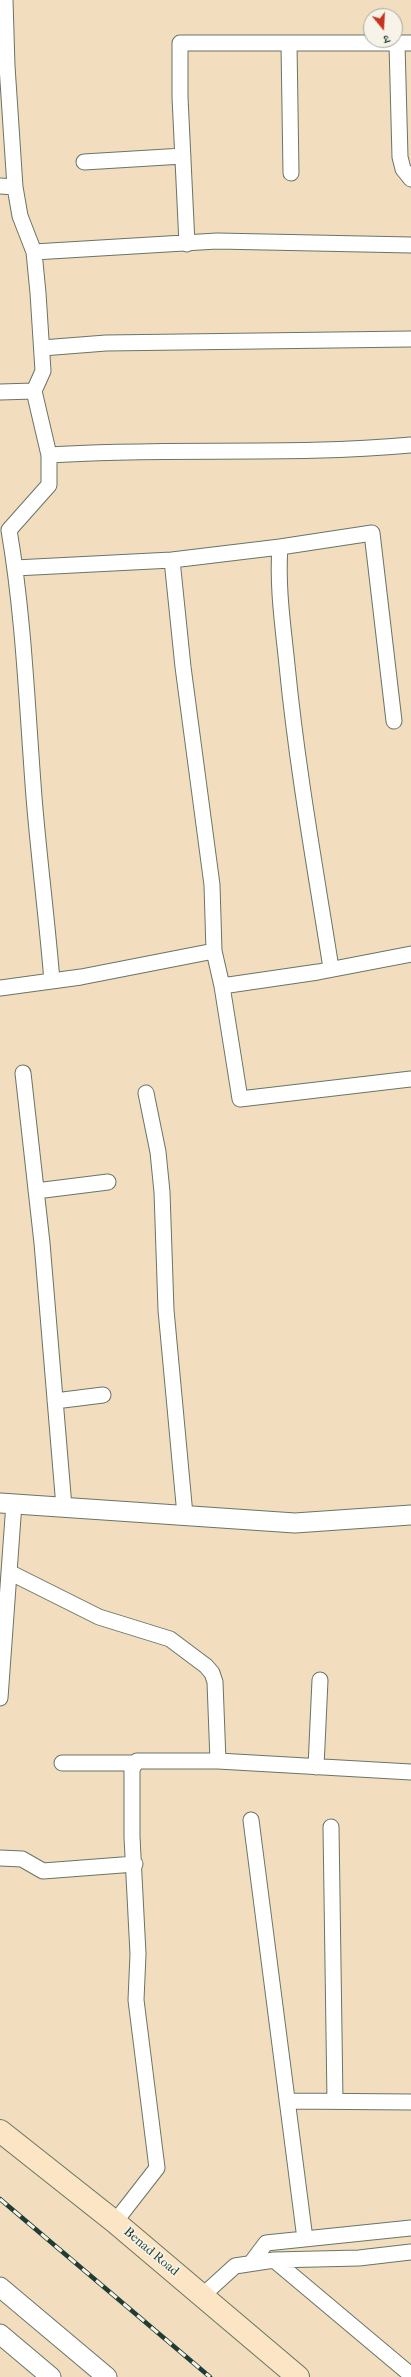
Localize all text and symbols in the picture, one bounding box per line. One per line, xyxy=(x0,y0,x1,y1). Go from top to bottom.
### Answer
north arrow xyxy=(363,8,403,48)
text: उ xyxy=(382,32,391,46)
street label: Benad Road xyxy=(120,2224,182,2280)

